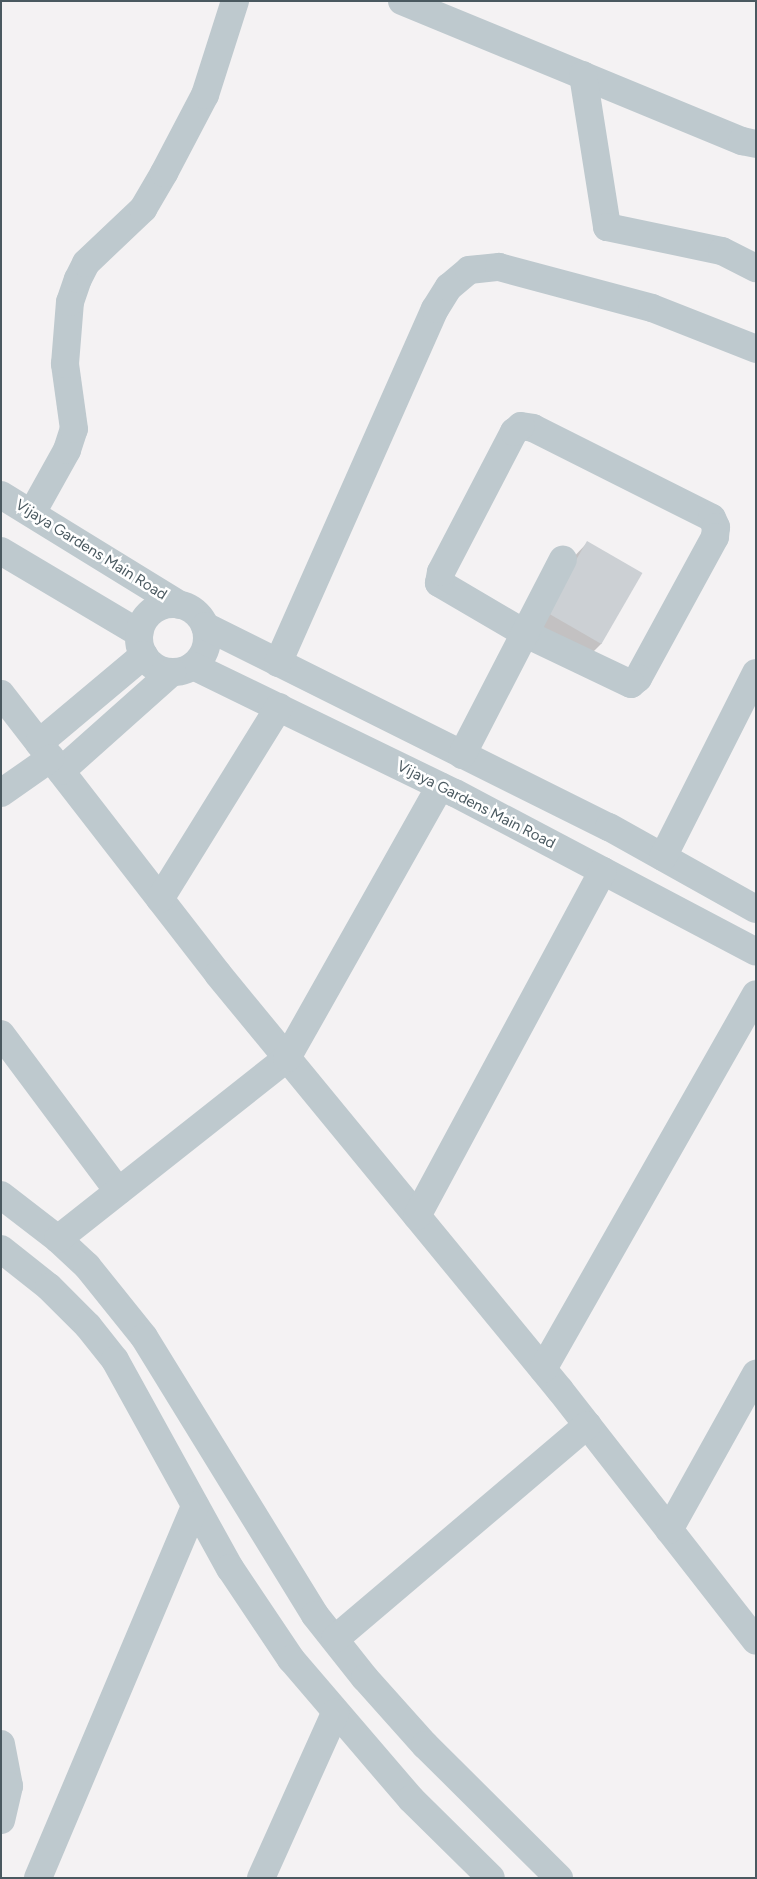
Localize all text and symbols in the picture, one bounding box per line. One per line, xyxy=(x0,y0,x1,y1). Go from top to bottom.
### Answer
street label: Vijaya Gardens Main Road xyxy=(12,496,170,604)
street label: Vijaya Gardens Main Road xyxy=(394,757,558,853)

